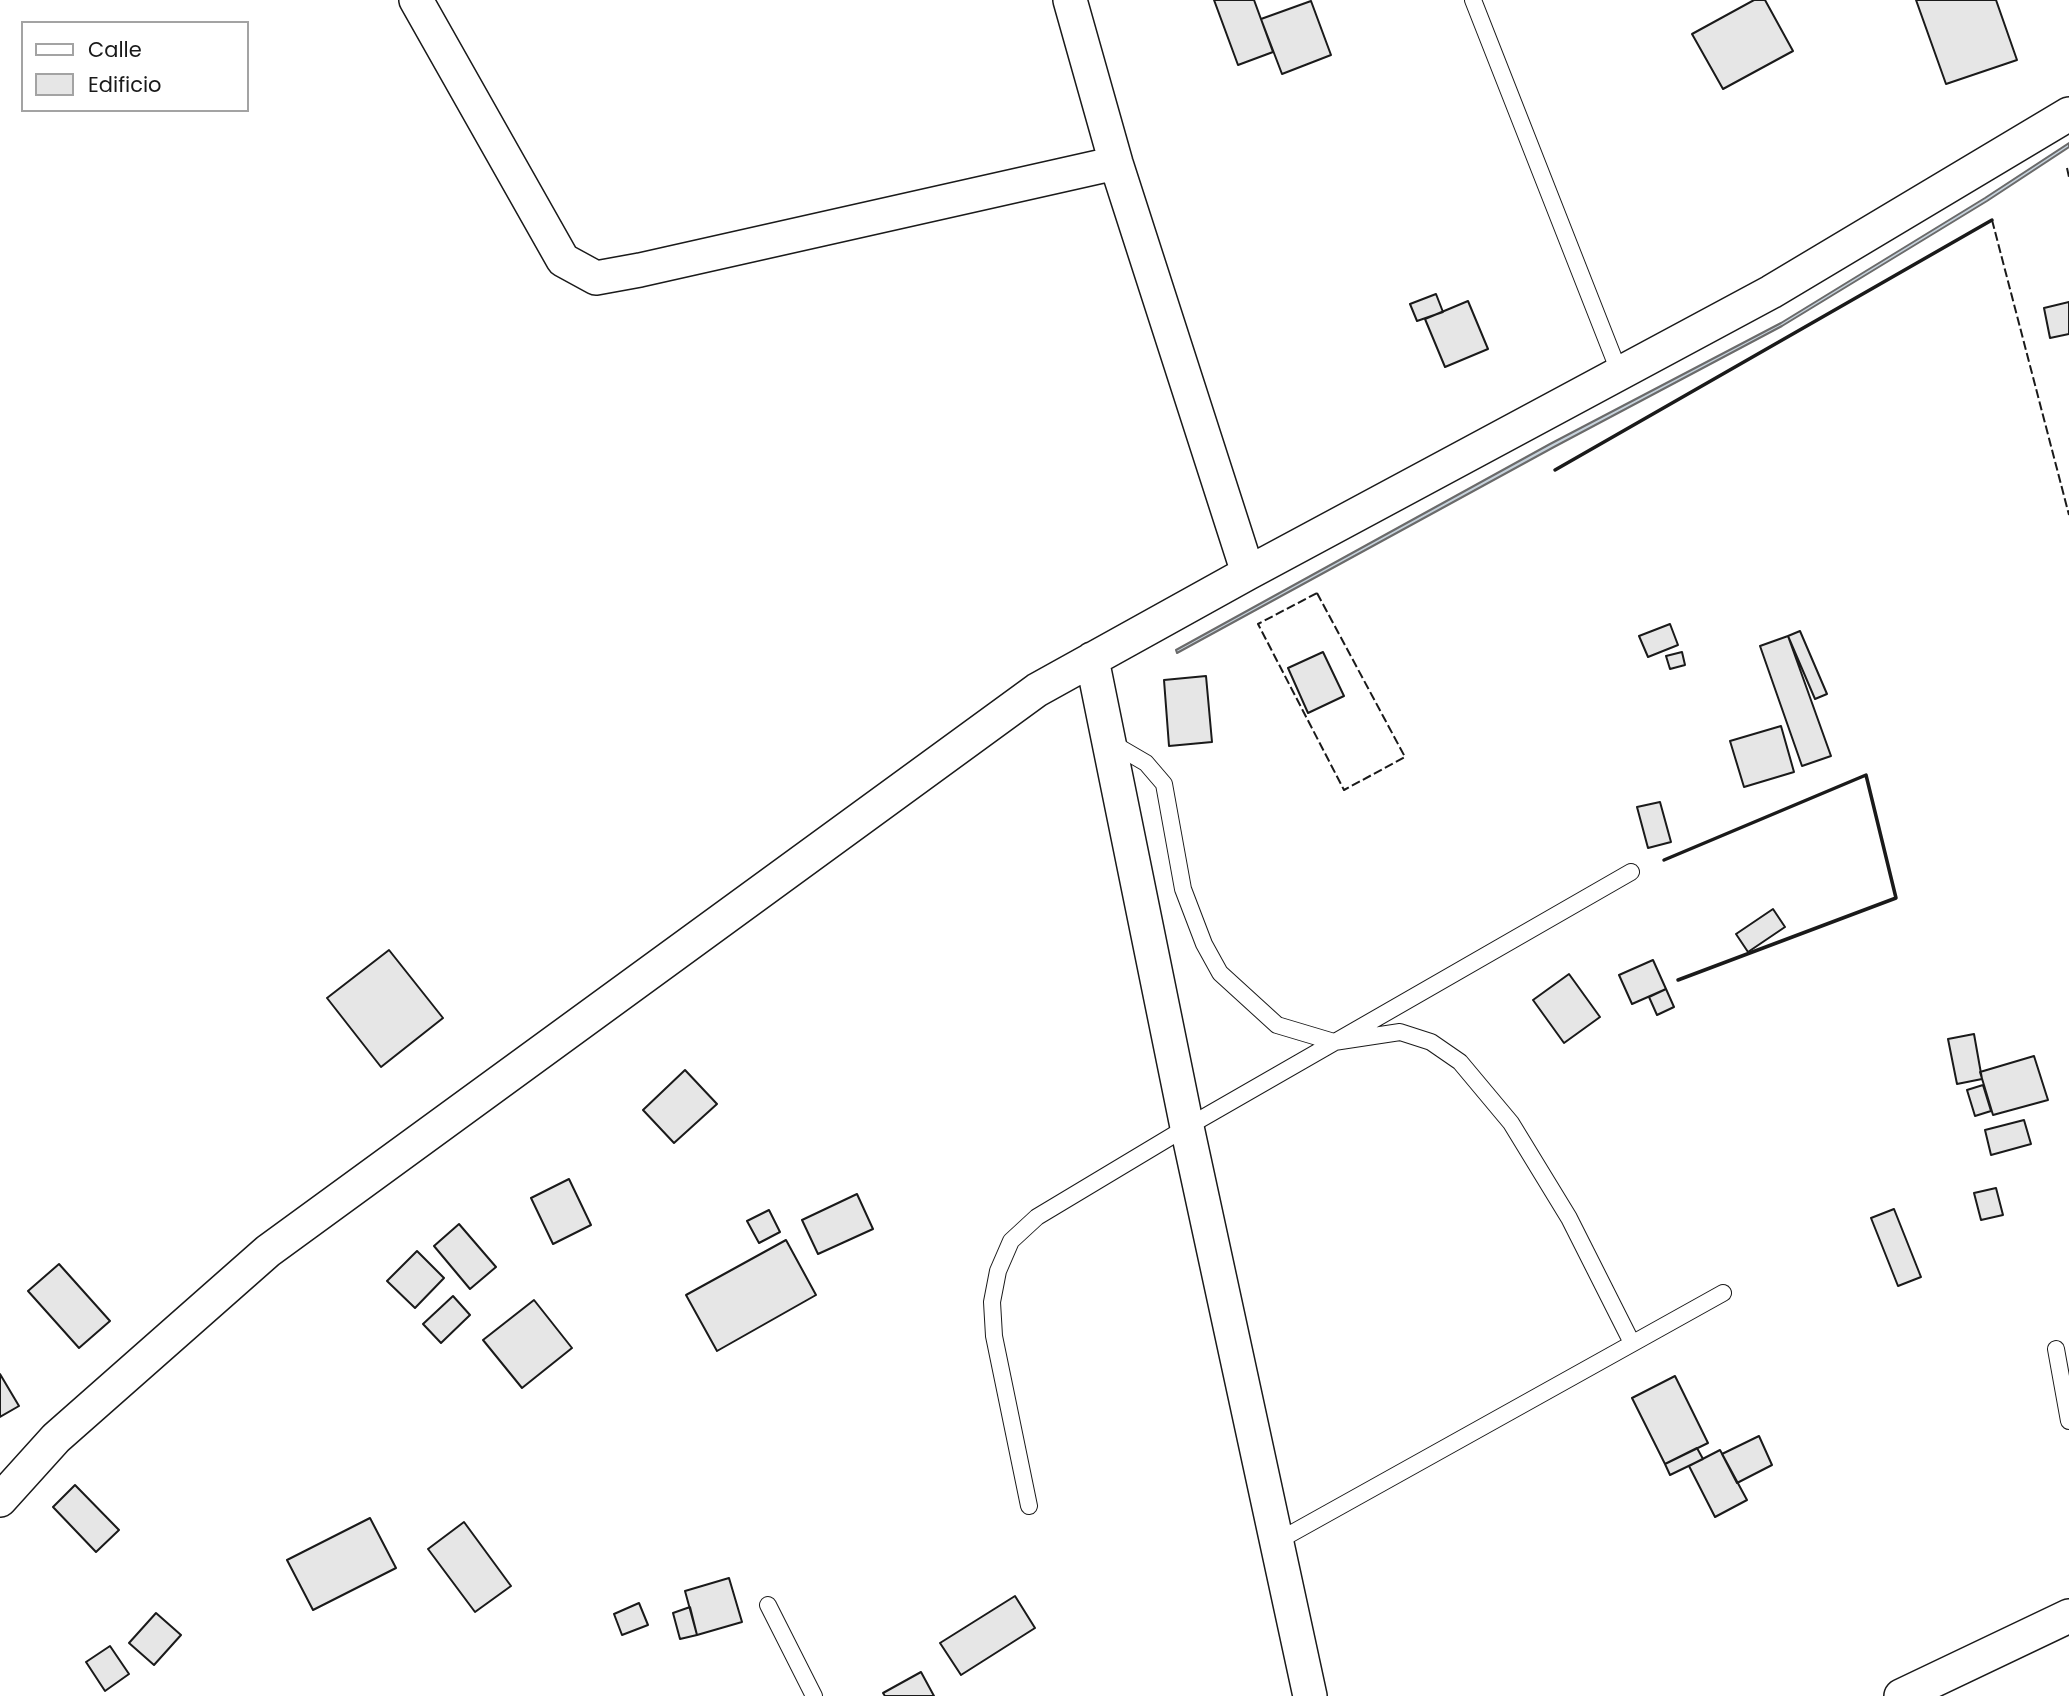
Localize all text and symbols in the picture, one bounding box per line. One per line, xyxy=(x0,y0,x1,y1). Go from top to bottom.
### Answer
legend xyxy=(21,21,248,112)
text: Calle xyxy=(88,35,142,64)
text: Edificio xyxy=(88,70,162,99)

